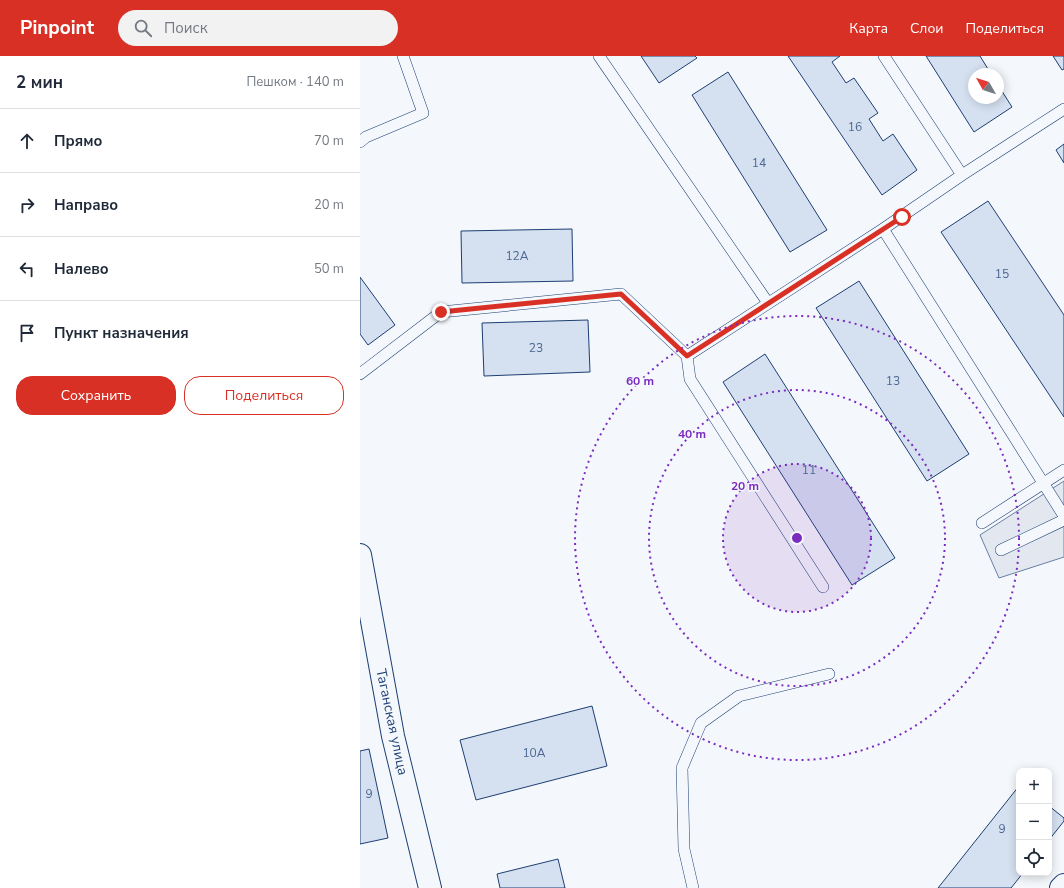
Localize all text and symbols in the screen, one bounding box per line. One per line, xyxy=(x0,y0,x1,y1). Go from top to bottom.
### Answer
search box xyxy=(118,10,398,46)
text: Pinpoint xyxy=(20,15,94,41)
icon: search xyxy=(132,17,154,39)
text: Поиск xyxy=(164,18,208,38)
text: Карта xyxy=(849,19,888,38)
text: Слои xyxy=(910,19,944,38)
text: Поделиться xyxy=(966,19,1044,38)
north arrow xyxy=(968,68,1004,104)
text: 2 мин xyxy=(16,71,63,94)
text: Пешком · 140 m xyxy=(246,73,344,91)
house number: 16 xyxy=(848,119,862,135)
icon: ahead xyxy=(16,130,38,152)
text: Прямо xyxy=(54,131,102,151)
text: 70 m xyxy=(314,132,344,150)
house number: 14 xyxy=(752,155,766,171)
icon: right xyxy=(16,194,38,216)
text: Направо xyxy=(54,195,118,215)
text: 20 m xyxy=(314,196,344,214)
route start xyxy=(893,208,911,226)
house number: 12А xyxy=(505,248,529,264)
icon: left xyxy=(16,258,38,280)
text: Налево xyxy=(54,259,109,279)
text: 50 m xyxy=(314,260,344,278)
house number: 15 xyxy=(995,266,1009,282)
route end xyxy=(432,303,450,321)
icon: arrive xyxy=(16,322,38,344)
text: Пункт назначения xyxy=(54,323,189,343)
house number: 23 xyxy=(529,340,543,356)
text: 60 m xyxy=(626,373,654,389)
house number: 13 xyxy=(886,373,900,389)
button: Сохранить xyxy=(16,376,176,415)
button: Поделиться xyxy=(184,376,344,415)
text: 40 m xyxy=(678,426,706,442)
house number: 11 xyxy=(802,462,816,478)
text: 20 m xyxy=(731,478,759,494)
centre of rings xyxy=(790,531,804,545)
street label: Таганская улица xyxy=(371,667,413,777)
house number: 10А xyxy=(522,745,546,761)
map controls xyxy=(1016,768,1052,876)
button: + xyxy=(1016,768,1052,804)
house number: 9 xyxy=(365,786,373,802)
button: − xyxy=(1016,804,1052,840)
house number: 9 xyxy=(998,821,1006,837)
button: locate xyxy=(1016,840,1052,876)

